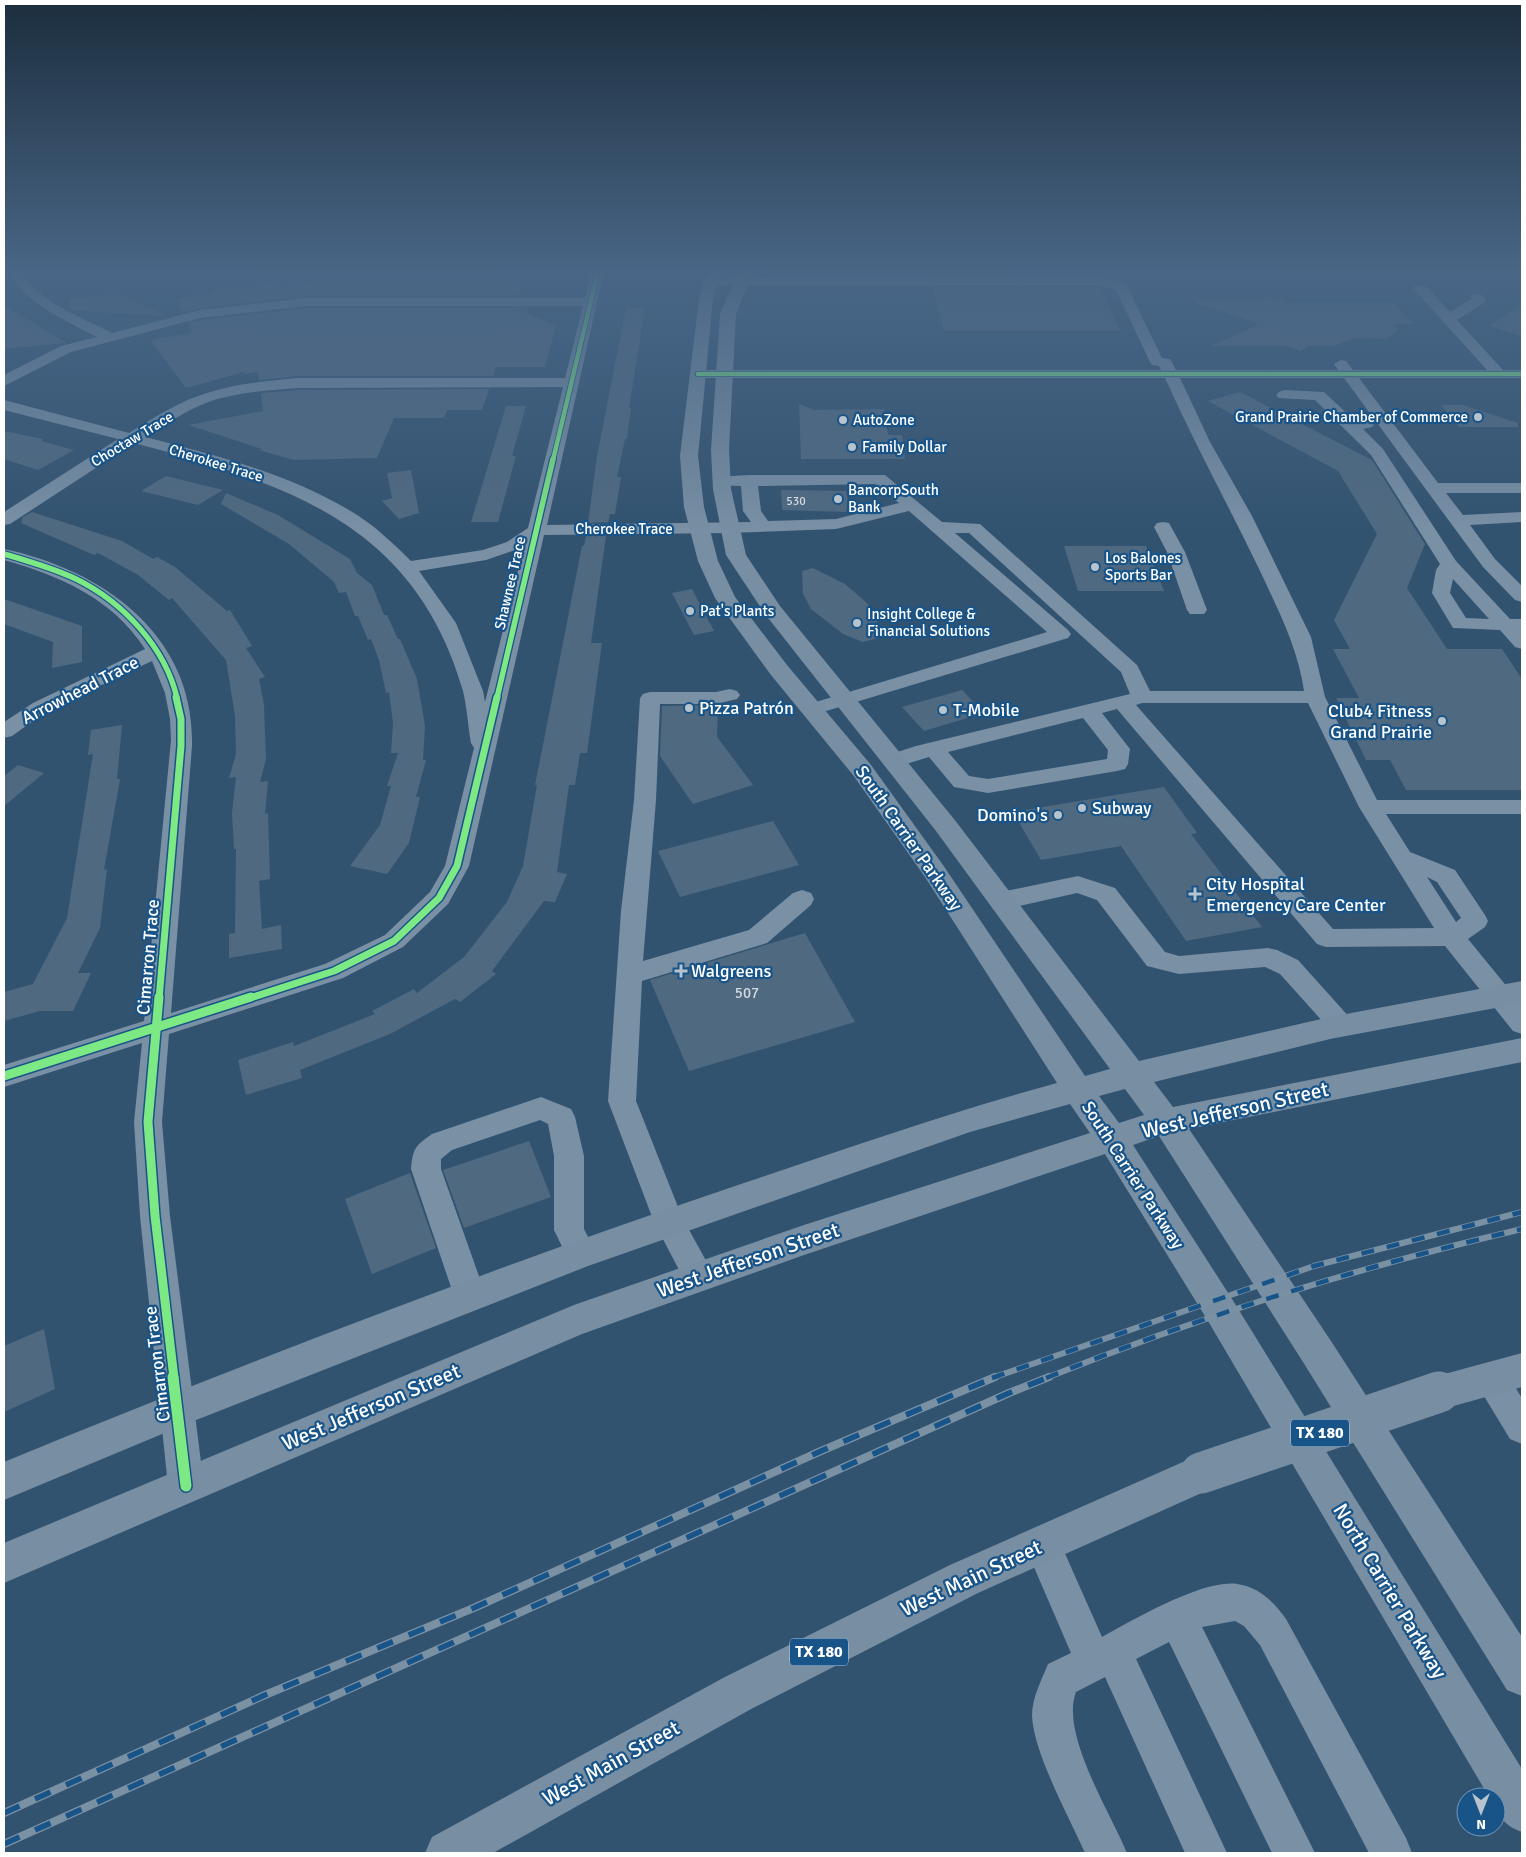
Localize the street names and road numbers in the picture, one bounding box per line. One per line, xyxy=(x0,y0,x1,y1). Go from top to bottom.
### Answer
street label: Choctaw Trace xyxy=(87,407,177,471)
street label: Cherokee Trace xyxy=(167,440,265,486)
street label: Cherokee Trace xyxy=(575,520,673,538)
street label: Shawnee Trace xyxy=(491,535,529,631)
street label: Arrowhead Trace xyxy=(18,651,142,729)
street label: South Carrier Parkway xyxy=(851,761,968,915)
street label: Cimarron Trace xyxy=(132,898,164,1016)
street label: West Jefferson Street xyxy=(1139,1076,1331,1144)
street label: South Carrier Parkway xyxy=(1077,1097,1189,1254)
street label: West Jefferson Street xyxy=(653,1217,843,1303)
street label: Cimarron Trace xyxy=(139,1305,175,1423)
street label: West Jefferson Street xyxy=(278,1358,464,1456)
road number: TX 180 xyxy=(1291,1420,1349,1446)
street label: North Carrier Parkway xyxy=(1327,1499,1453,1683)
street label: West Main Street xyxy=(896,1534,1046,1622)
road number: TX 180 xyxy=(790,1638,848,1665)
street label: West Main Street xyxy=(538,1715,684,1811)

